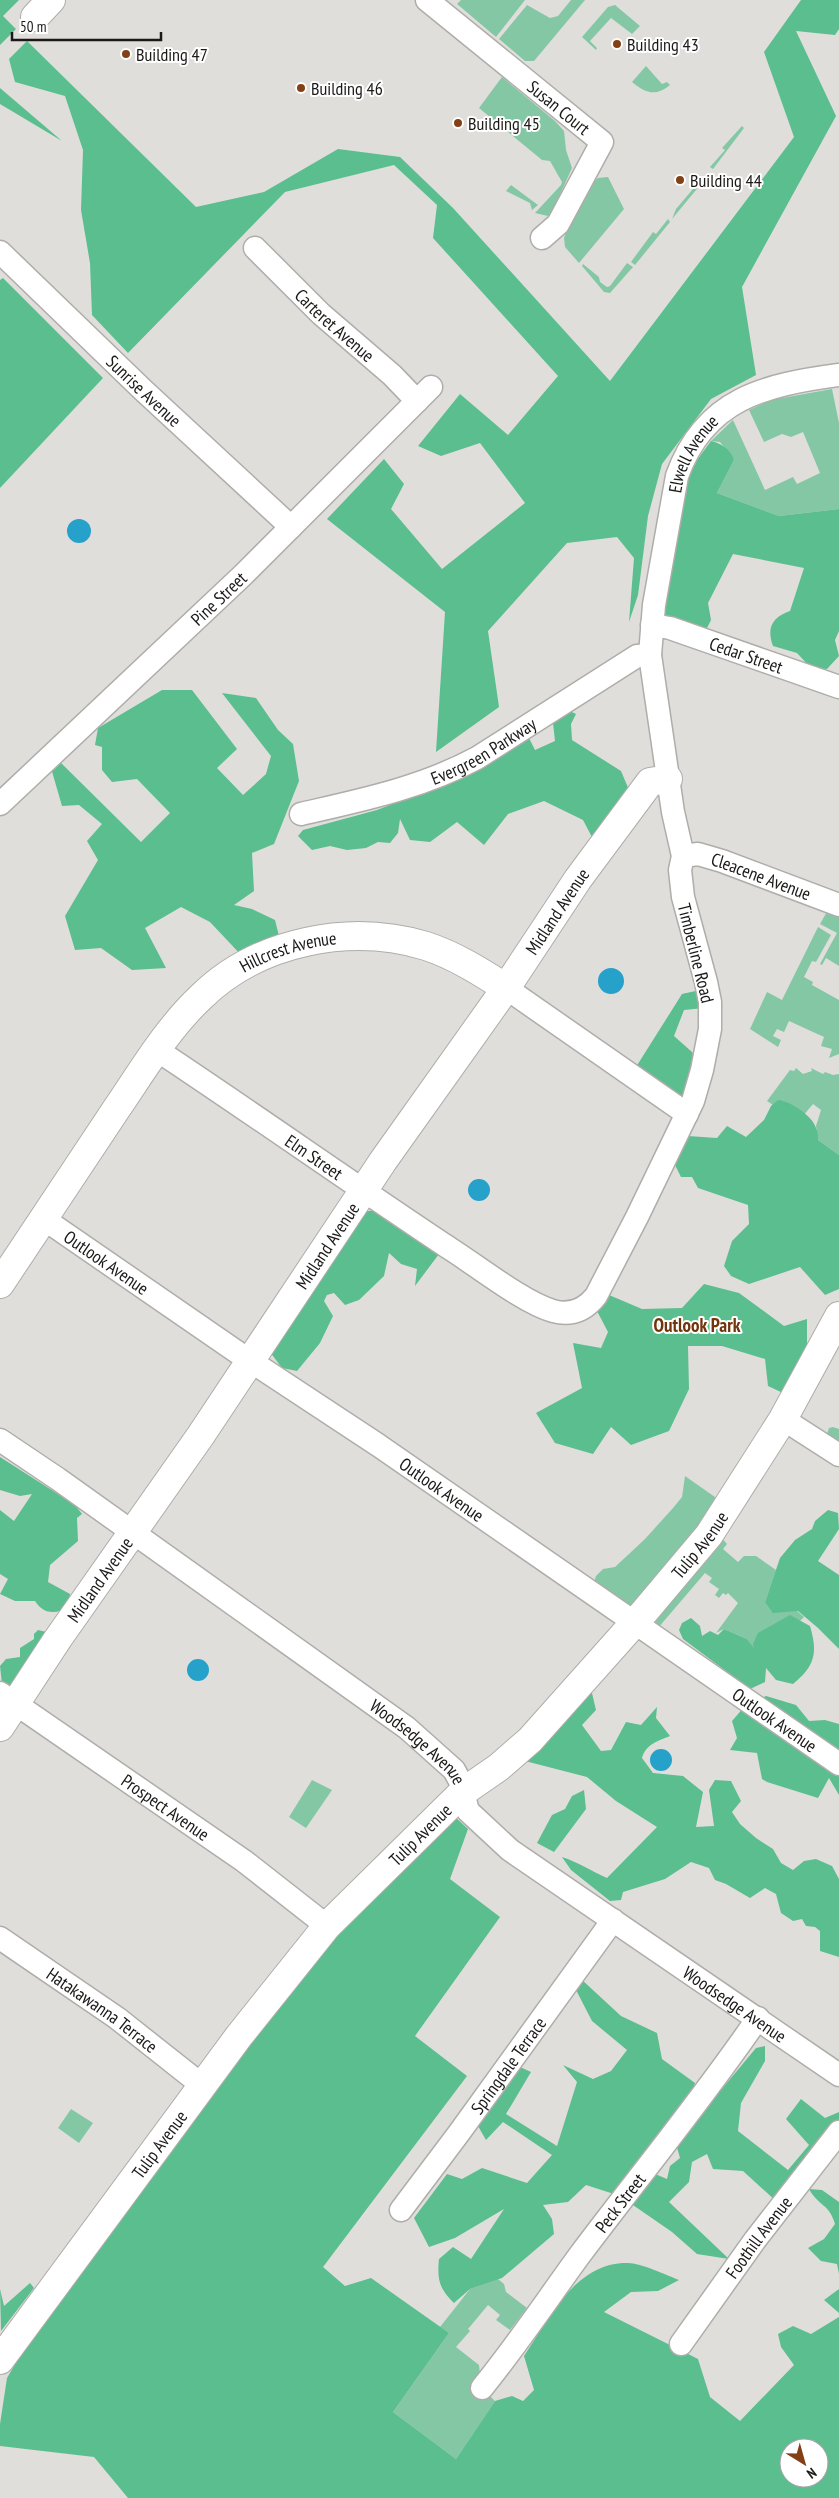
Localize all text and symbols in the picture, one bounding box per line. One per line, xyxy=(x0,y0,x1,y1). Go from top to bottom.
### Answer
scale bar xyxy=(12,10,161,42)
text: 50 m xyxy=(20,17,46,36)
place label: Building 43 xyxy=(627,33,699,56)
marker: Building 43 xyxy=(611,38,623,50)
place label: Building 47 xyxy=(136,43,208,66)
marker: Building 47 xyxy=(120,48,132,60)
street label: Susan Court xyxy=(523,75,595,139)
place label: Building 46 xyxy=(311,77,383,100)
marker: Building 46 xyxy=(295,82,307,94)
place label: Building 45 xyxy=(468,112,540,135)
marker: Building 45 xyxy=(452,117,464,129)
place label: Building 44 xyxy=(690,169,762,192)
marker: Building 44 xyxy=(674,174,686,186)
street label: Carteret Avenue xyxy=(290,283,379,367)
street label: Sunrise Avenue xyxy=(102,350,186,431)
street label: Elwell Avenue xyxy=(663,409,723,495)
street label: Pine Street xyxy=(186,566,251,630)
street label: Cedar Street xyxy=(706,631,786,678)
street label: Evergreen Parkway xyxy=(427,712,540,789)
street label: Cleacene Avenue xyxy=(709,847,814,905)
street label: Midland Avenue xyxy=(520,863,594,959)
street label: Timberline Road xyxy=(673,901,719,1005)
street label: Hillcrest Avenue xyxy=(235,926,337,977)
street label: Elm Street xyxy=(281,1129,347,1185)
street label: Midland Avenue xyxy=(290,1198,364,1293)
street label: Outlook Avenue xyxy=(60,1225,153,1299)
district label: Outlook Park xyxy=(653,1313,741,1337)
street label: Outlook Avenue xyxy=(395,1452,489,1527)
street label: Tulip Avenue xyxy=(666,1507,733,1583)
street label: Midland Avenue xyxy=(62,1532,137,1627)
street label: Outlook Avenue xyxy=(728,1682,822,1757)
street label: Woodsedge Avenue xyxy=(366,1694,471,1788)
street label: Prospect Avenue xyxy=(117,1769,214,1845)
street label: Tulip Avenue xyxy=(384,1798,456,1870)
street label: Woodsedge Avenue xyxy=(679,1960,791,2047)
street label: Hatakawanna Terrace xyxy=(42,1962,163,2057)
street label: Springdale Terrace xyxy=(465,2012,551,2118)
street label: Tulip Avenue xyxy=(126,2106,192,2183)
street label: Peck Street xyxy=(590,2168,650,2237)
street label: Foothill Avenue xyxy=(720,2191,797,2283)
north arrow xyxy=(779,2438,829,2488)
text: N xyxy=(803,2464,820,2483)

